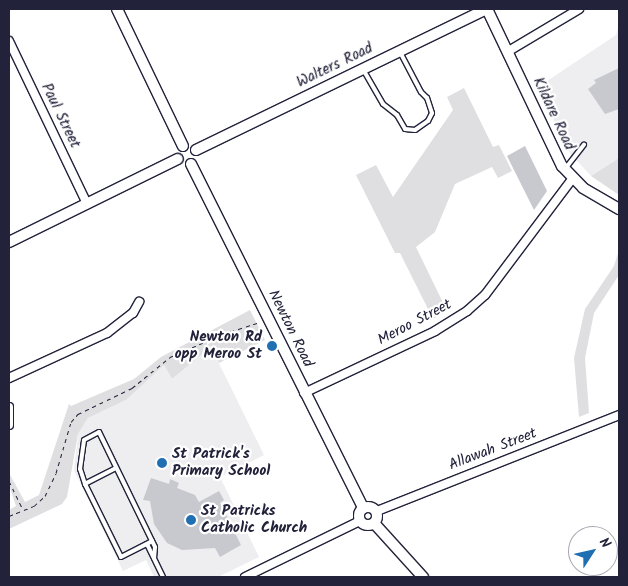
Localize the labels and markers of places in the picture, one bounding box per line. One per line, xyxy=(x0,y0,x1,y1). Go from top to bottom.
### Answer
place label: Newton Rd opp Meroo St xyxy=(175,328,262,363)
marker: Newton Rd opp Meroo St xyxy=(266,340,278,352)
place label: St Patrick's Primary School xyxy=(172,445,270,480)
marker: St Patrick's Primary School xyxy=(156,457,168,469)
place label: St Patricks Catholic Church xyxy=(201,502,307,537)
marker: St Patricks Catholic Church xyxy=(185,514,197,526)

